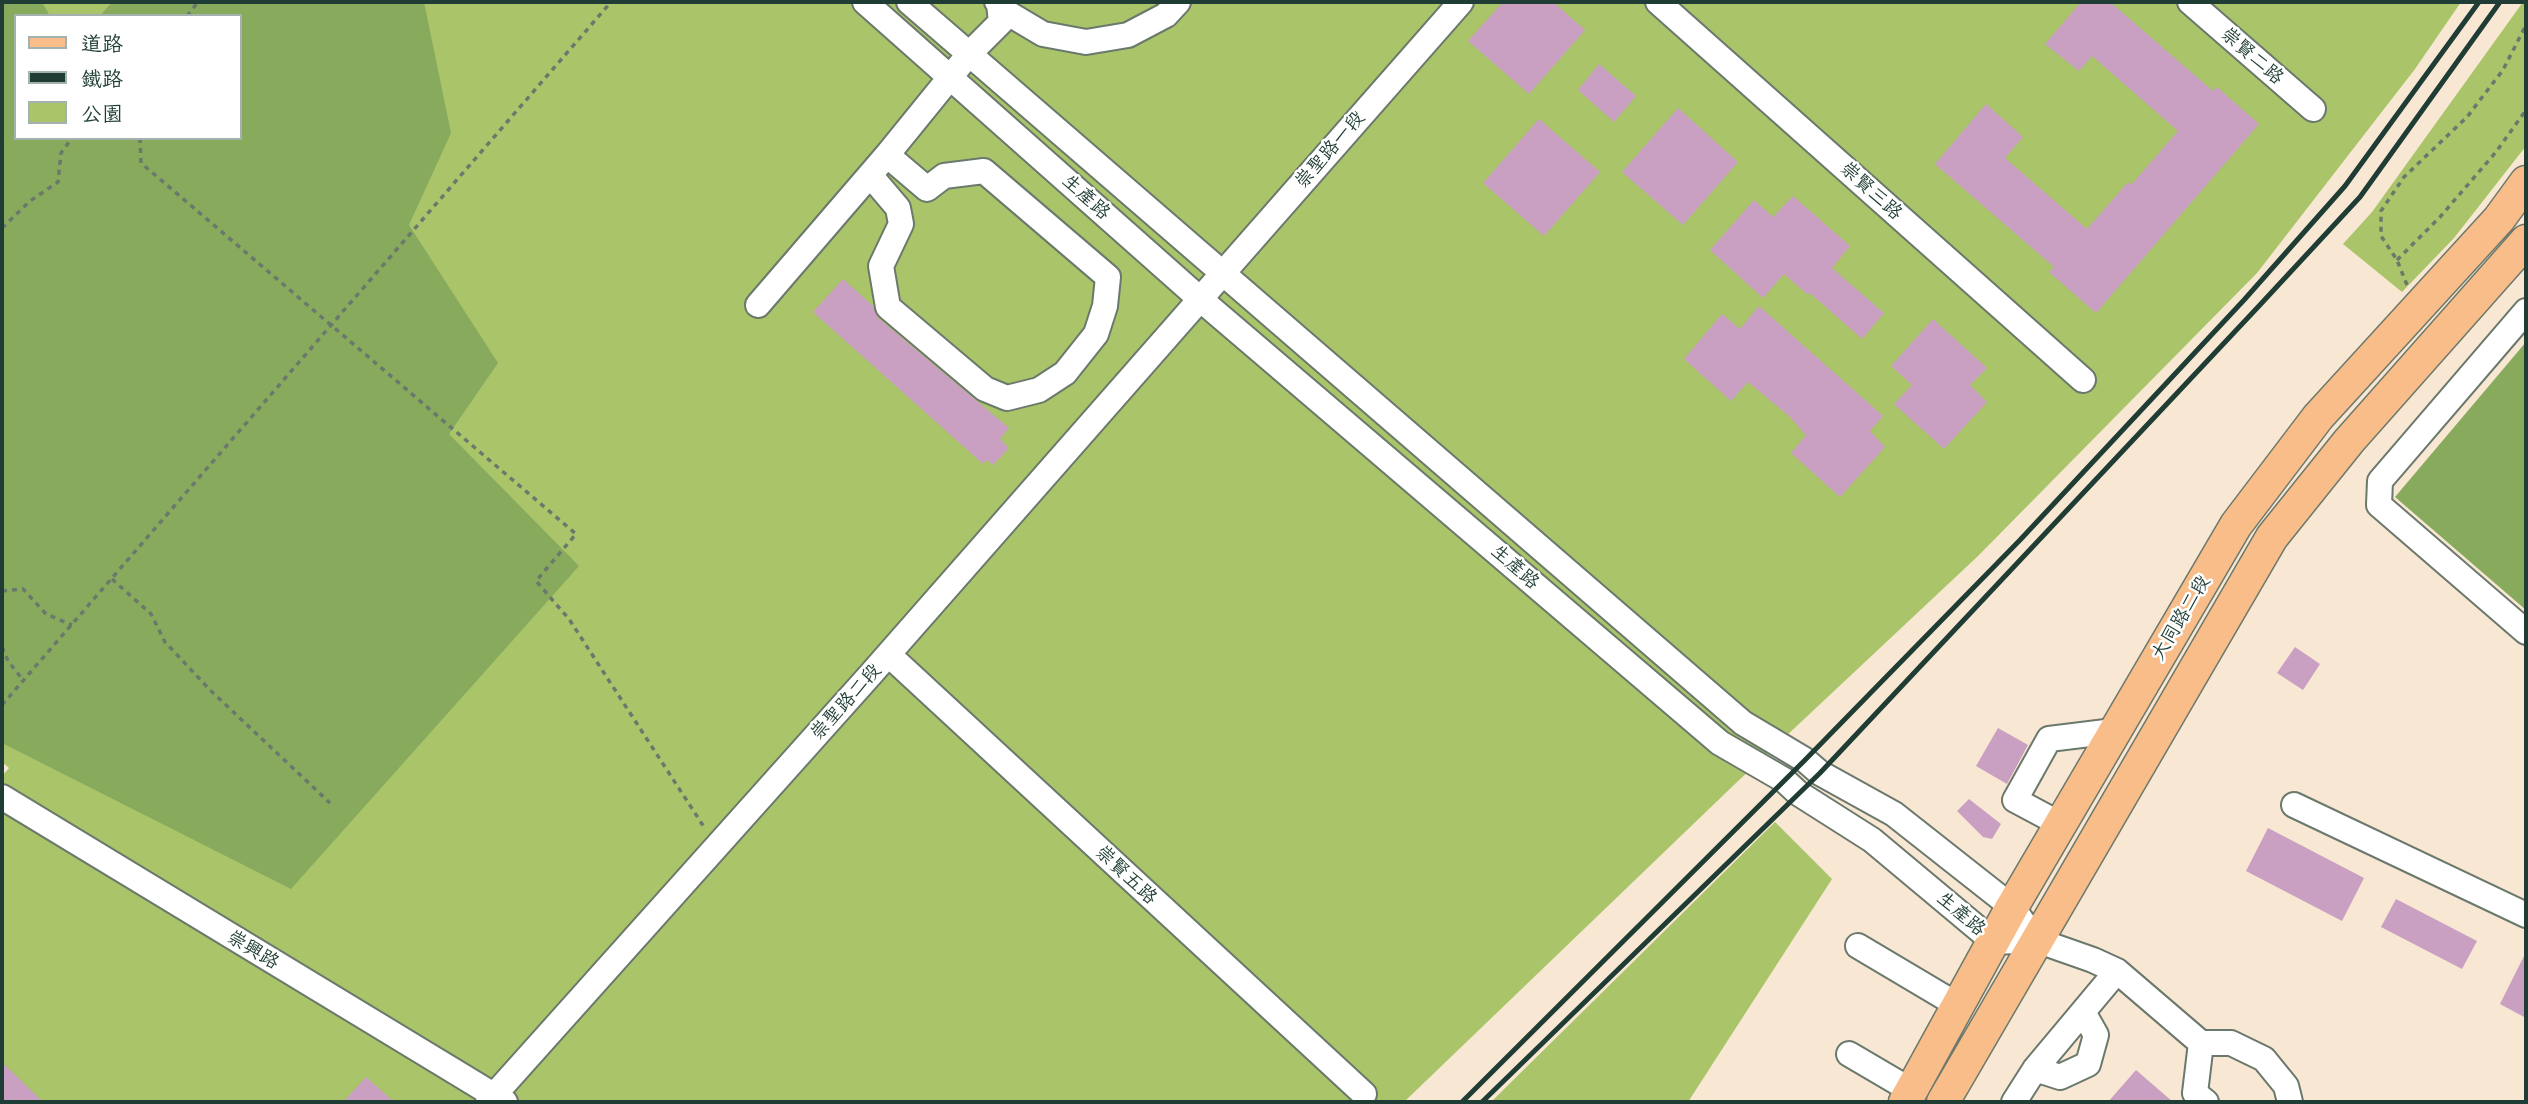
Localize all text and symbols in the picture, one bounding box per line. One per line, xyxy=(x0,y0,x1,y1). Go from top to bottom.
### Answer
legend xyxy=(14,14,242,140)
street label: 崇賢二路 xyxy=(2216,22,2288,90)
text: 道路 xyxy=(81,30,123,57)
text: 鐵路 xyxy=(81,65,123,92)
text: 公園 xyxy=(81,100,123,127)
street label: 崇聖路一段 xyxy=(1290,107,1370,193)
street label: 崇賢三路 xyxy=(1835,157,1907,225)
street label: 生產路 xyxy=(1057,169,1115,225)
street label: 生產路 xyxy=(1486,540,1544,594)
street label: 大同路二段 xyxy=(2147,571,2215,665)
street label: 崇聖路二段 xyxy=(806,659,886,745)
street label: 崇賢五路 xyxy=(1090,841,1162,909)
street label: 生產路 xyxy=(1932,887,1990,941)
street label: 崇興路 xyxy=(223,926,283,974)

